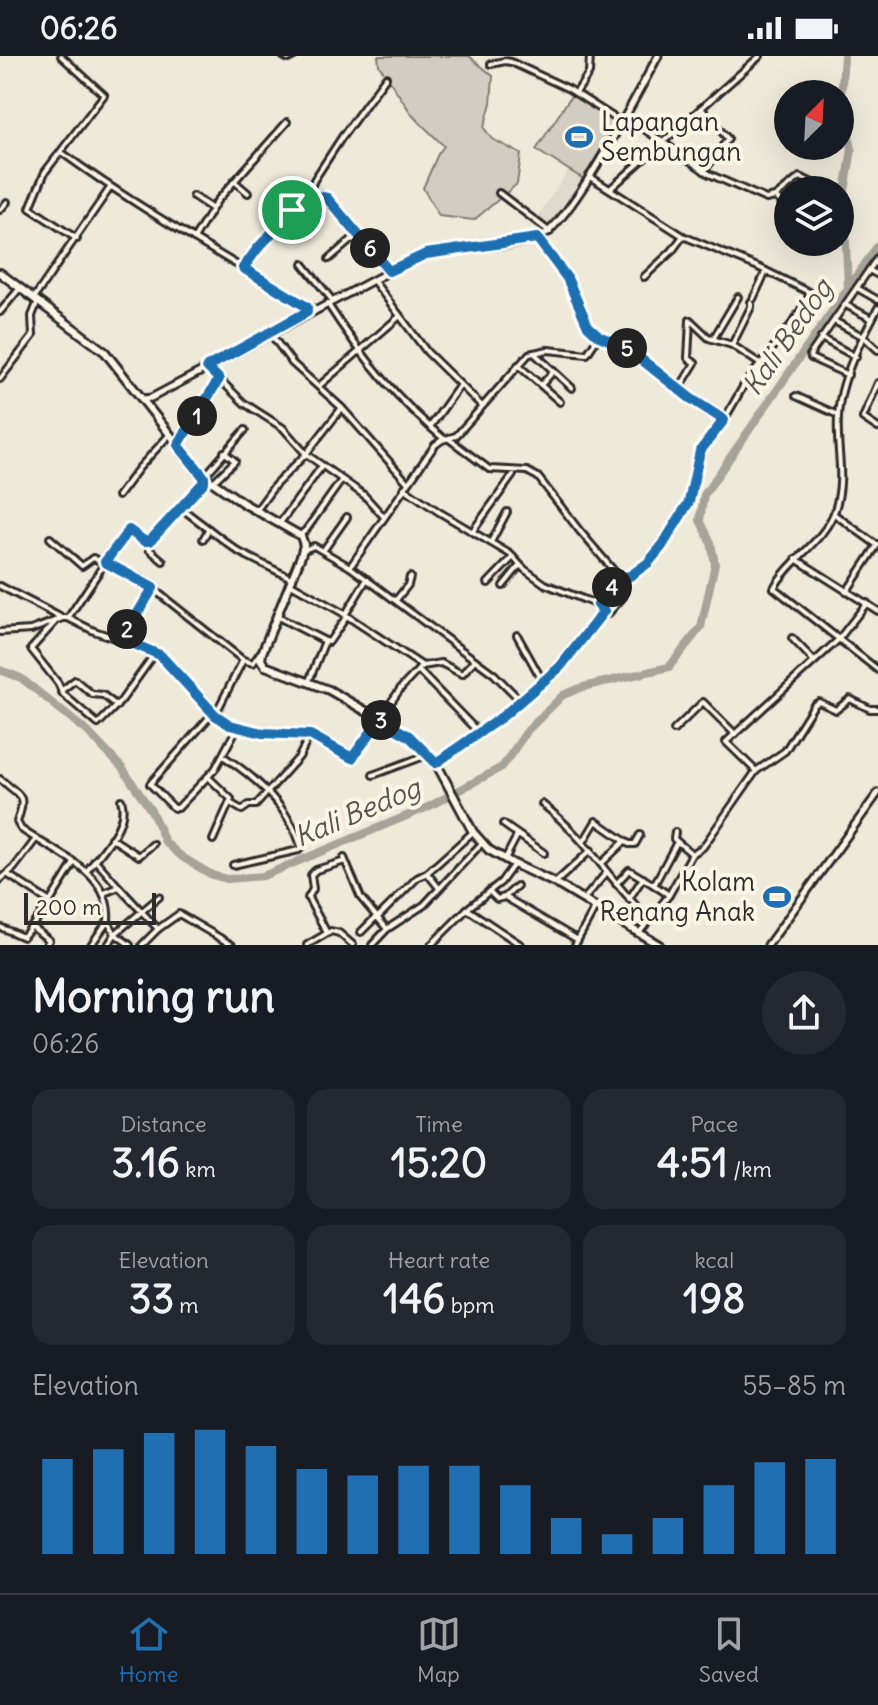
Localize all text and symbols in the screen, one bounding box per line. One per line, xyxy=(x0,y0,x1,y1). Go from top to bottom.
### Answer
text: 06:26 xyxy=(40,9,118,47)
north arrow xyxy=(774,80,854,160)
map controls xyxy=(774,80,854,256)
place label: Lapangan Sembungan xyxy=(601,105,741,168)
sports icon: Lapangan Sembungan xyxy=(564,122,594,152)
pin xyxy=(258,176,326,244)
button: layers xyxy=(774,176,854,256)
icon: arrive xyxy=(270,188,314,232)
pin: 6 xyxy=(350,228,390,268)
text: 6 xyxy=(364,234,376,262)
water label: Kali Bedog xyxy=(734,270,841,402)
pin: 5 xyxy=(607,328,647,368)
text: 5 xyxy=(621,334,633,362)
pin: 1 xyxy=(177,396,217,436)
text: 1 xyxy=(193,402,201,430)
pin: 4 xyxy=(592,567,632,607)
text: 4 xyxy=(606,573,618,601)
pin: 2 xyxy=(107,609,147,649)
text: 2 xyxy=(121,615,133,643)
pin: 3 xyxy=(361,700,401,740)
text: 3 xyxy=(375,706,387,734)
water label: Kali Bedog xyxy=(288,768,428,855)
place label: Kolam Renang Anak xyxy=(599,865,755,928)
sports icon: Kolam Renang Anak xyxy=(762,882,792,912)
scale bar xyxy=(24,889,156,925)
text: 200 m xyxy=(36,893,102,921)
text: Morning run xyxy=(32,969,275,1024)
button: share xyxy=(762,971,846,1055)
text: 06:26 xyxy=(32,1027,99,1060)
text: Distance xyxy=(121,1110,207,1138)
text: Time xyxy=(415,1110,463,1138)
text: Pace xyxy=(690,1110,738,1138)
text: 3.16 xyxy=(112,1138,180,1188)
text: 15:20 xyxy=(391,1138,487,1188)
text: 4:51 xyxy=(657,1138,728,1188)
text: km xyxy=(180,1155,216,1183)
text: /km xyxy=(728,1155,772,1183)
text: Elevation xyxy=(119,1246,209,1274)
text: Heart rate xyxy=(388,1246,490,1274)
text: kcal xyxy=(695,1246,734,1274)
text: 33 xyxy=(129,1274,174,1324)
text: 146 xyxy=(383,1274,445,1324)
text: 198 xyxy=(683,1274,745,1324)
text: m xyxy=(174,1291,199,1319)
text: bpm xyxy=(445,1291,495,1319)
text: Elevation xyxy=(32,1369,139,1402)
text: 55–85 m xyxy=(742,1369,846,1402)
tab: Home xyxy=(119,1612,178,1688)
tab: Map xyxy=(417,1612,461,1688)
tab: Saved xyxy=(699,1612,759,1688)

